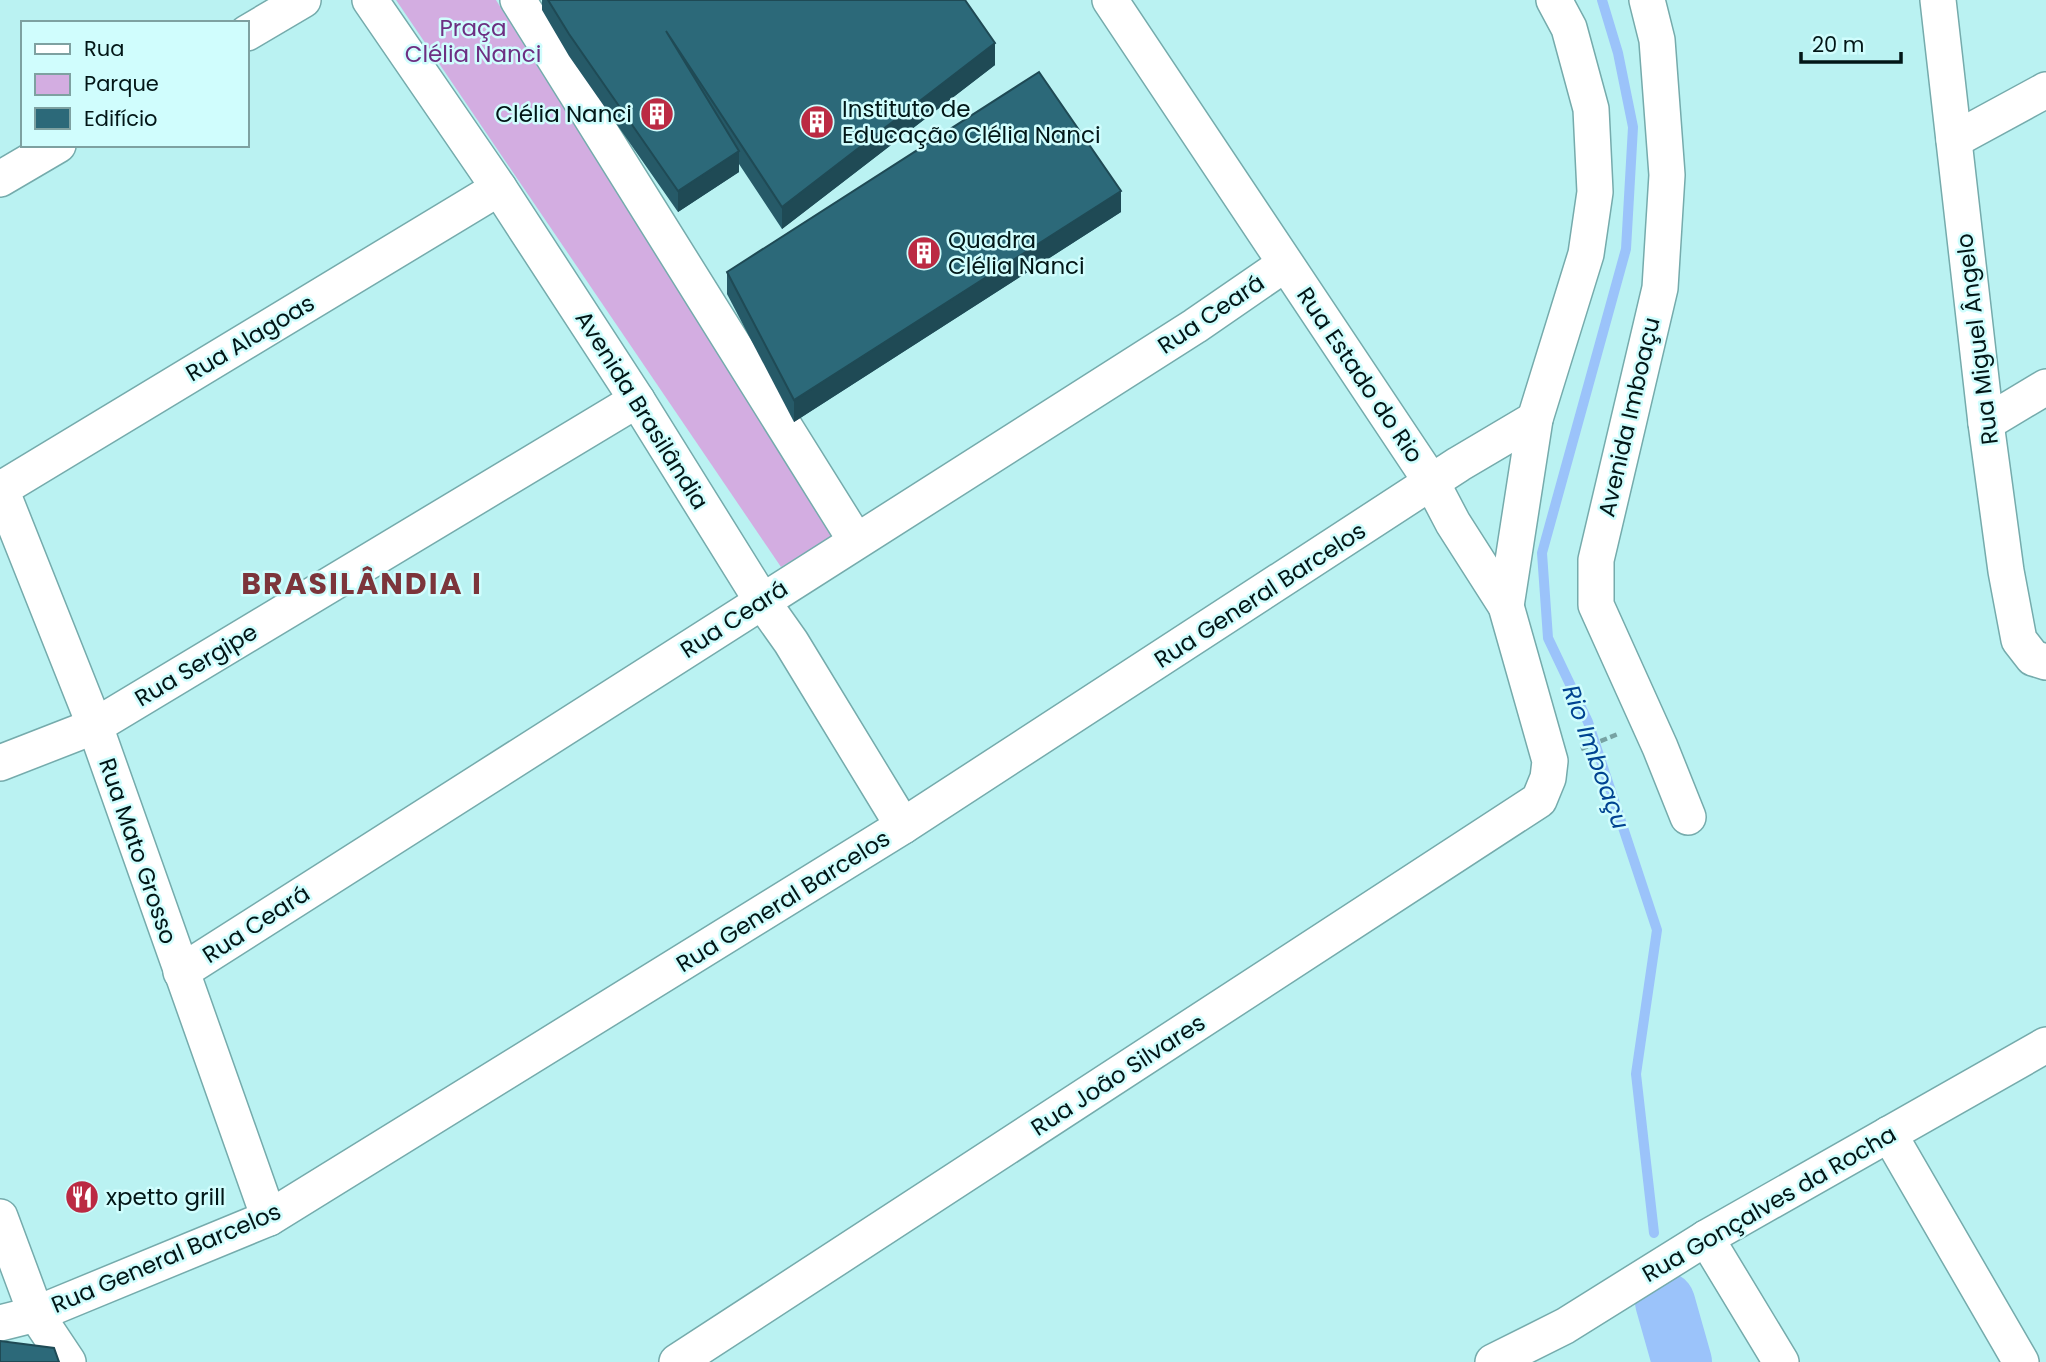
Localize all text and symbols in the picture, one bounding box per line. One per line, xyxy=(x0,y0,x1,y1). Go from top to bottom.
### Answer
park label: Praça Clélia Nanci xyxy=(405,12,541,70)
legend xyxy=(21,21,248,147)
scale bar xyxy=(1801,21,1901,65)
text: 20 m xyxy=(1812,30,1865,59)
text: Rua xyxy=(84,34,124,63)
text: Parque xyxy=(84,69,159,98)
place label: Instituto de Educação Clélia Nanci xyxy=(842,93,1101,151)
building icon: Clélia Nanci xyxy=(638,95,676,133)
place label: Clélia Nanci xyxy=(495,98,632,130)
building icon: Instituto de Educação Clélia Nanci xyxy=(798,103,836,141)
text: Edifício xyxy=(84,104,158,133)
place label: Quadra Clélia Nanci xyxy=(948,224,1085,282)
street label: Rua Miguel Ângelo xyxy=(1948,232,2006,446)
building icon: Quadra Clélia Nanci xyxy=(905,234,943,272)
street label: Rua Ceará xyxy=(1151,267,1271,361)
street label: Rua Estado do Rio xyxy=(1289,281,1431,469)
street label: Rua Alagoas xyxy=(180,287,320,389)
street label: Avenida Brasilândia xyxy=(568,304,716,516)
street label: Avenida Imboaçu xyxy=(1590,314,1668,520)
street label: Rua General Barcelos xyxy=(1148,515,1372,675)
district label: BRASILÂNDIA I xyxy=(241,562,483,605)
street label: Rua Ceará xyxy=(674,572,794,666)
street label: Rua Sergipe xyxy=(129,616,263,714)
water label: Rio Imboaçu xyxy=(1555,680,1637,834)
street label: Rua Mato Grosso xyxy=(91,754,185,948)
street label: Rua General Barcelos xyxy=(670,822,896,980)
street label: Rua Ceará xyxy=(196,877,316,971)
street label: Rua João Silvares xyxy=(1025,1007,1211,1143)
street label: Rua Gonçalves da Rocha xyxy=(1636,1118,1902,1290)
restaurant icon: xpetto grill xyxy=(63,1178,101,1216)
place label: xpetto grill xyxy=(106,1181,226,1213)
street label: Rua General Barcelos xyxy=(46,1195,286,1321)

